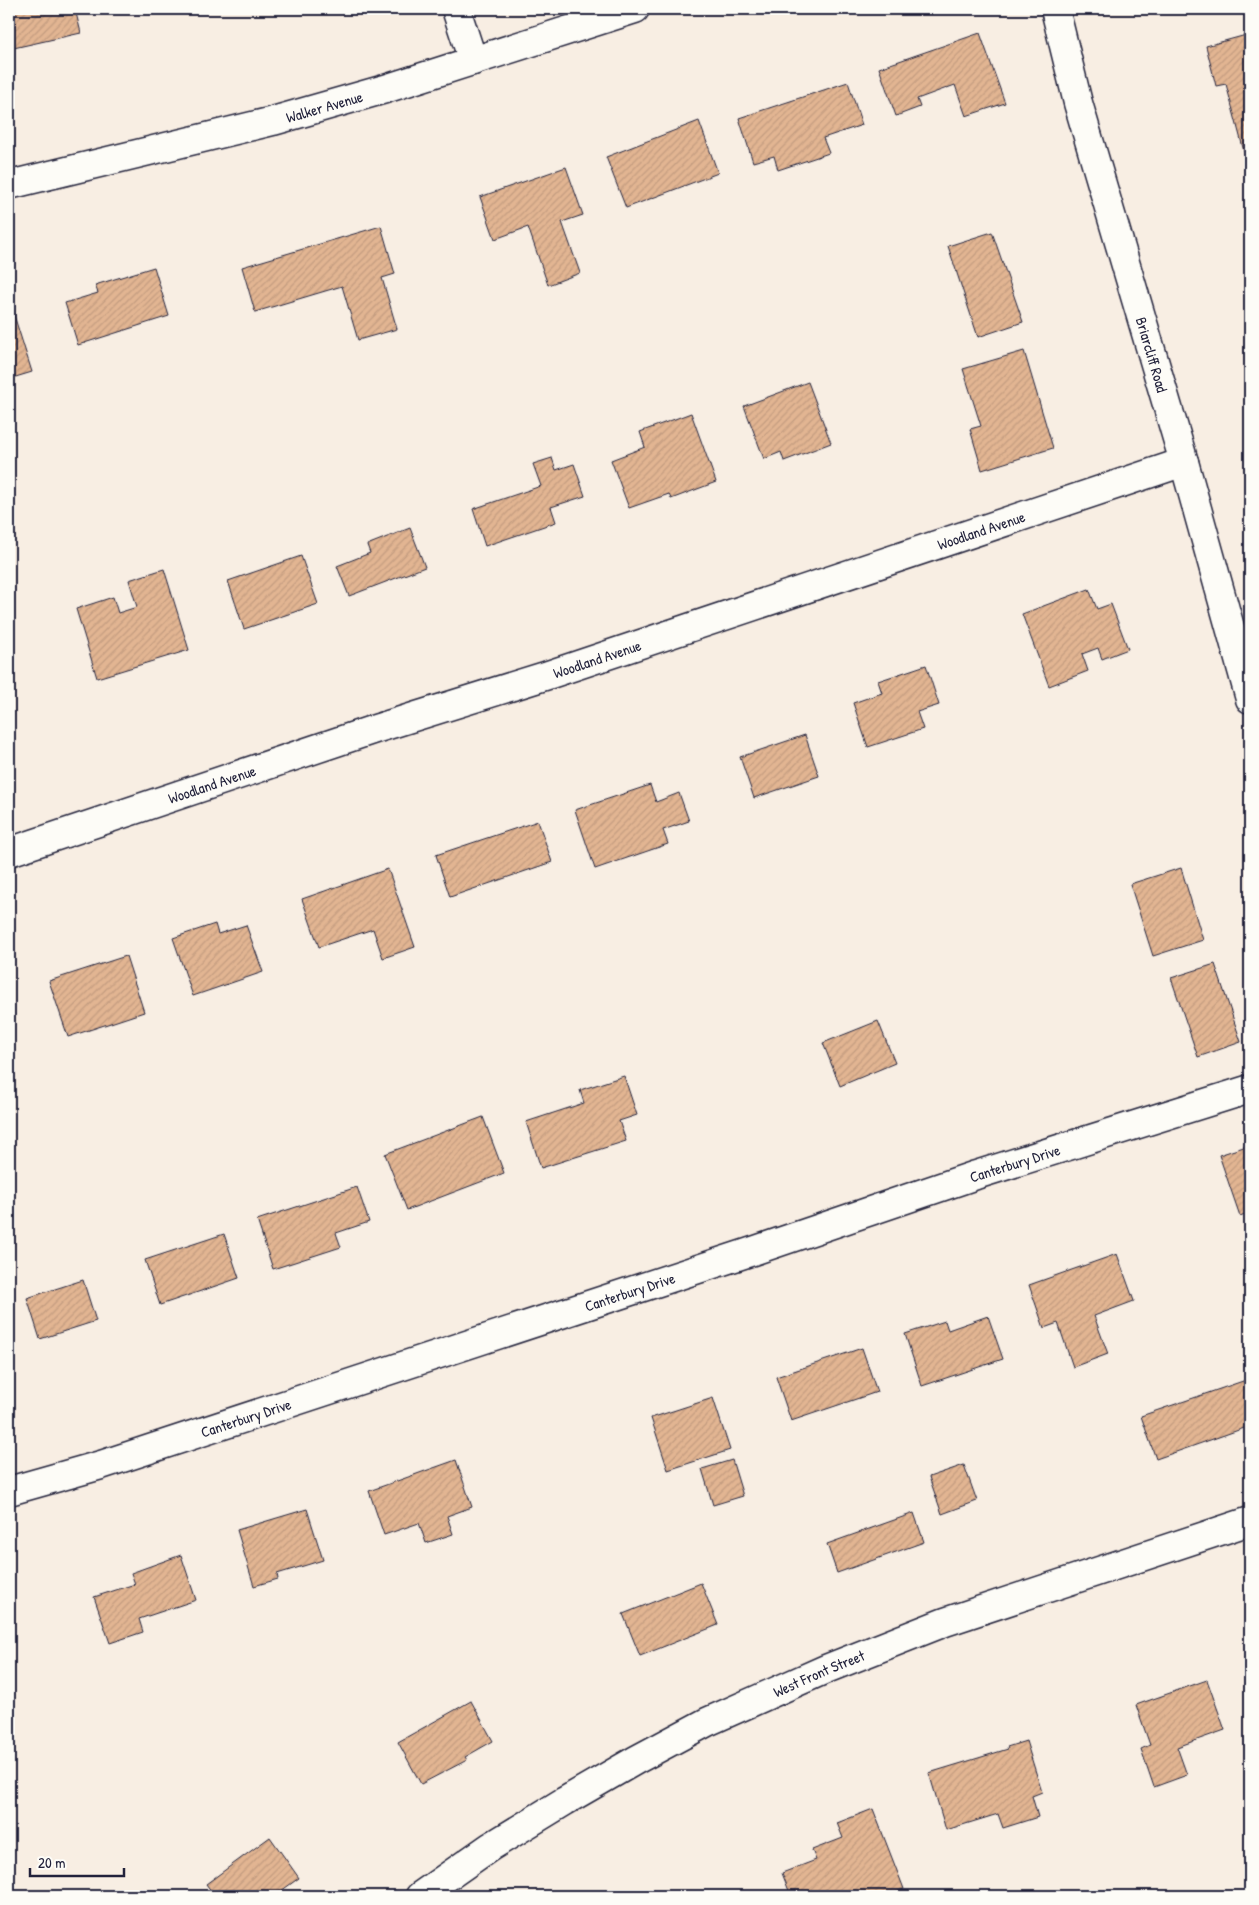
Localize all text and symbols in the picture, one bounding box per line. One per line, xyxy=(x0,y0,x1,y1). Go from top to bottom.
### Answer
street label: Walker Avenue xyxy=(284,85,365,127)
street label: Briarcliff Road xyxy=(1131,314,1173,395)
street label: Woodland Avenue xyxy=(934,506,1028,554)
street label: Woodland Avenue xyxy=(550,634,644,683)
street label: Woodland Avenue xyxy=(165,759,258,808)
street label: Canterbury Drive xyxy=(967,1139,1063,1187)
street label: Canterbury Drive xyxy=(582,1267,678,1316)
street label: Canterbury Drive xyxy=(198,1393,294,1442)
street label: West Front Street xyxy=(770,1644,868,1702)
scale bar xyxy=(30,1845,124,1877)
text: 20 m xyxy=(38,1852,65,1873)

